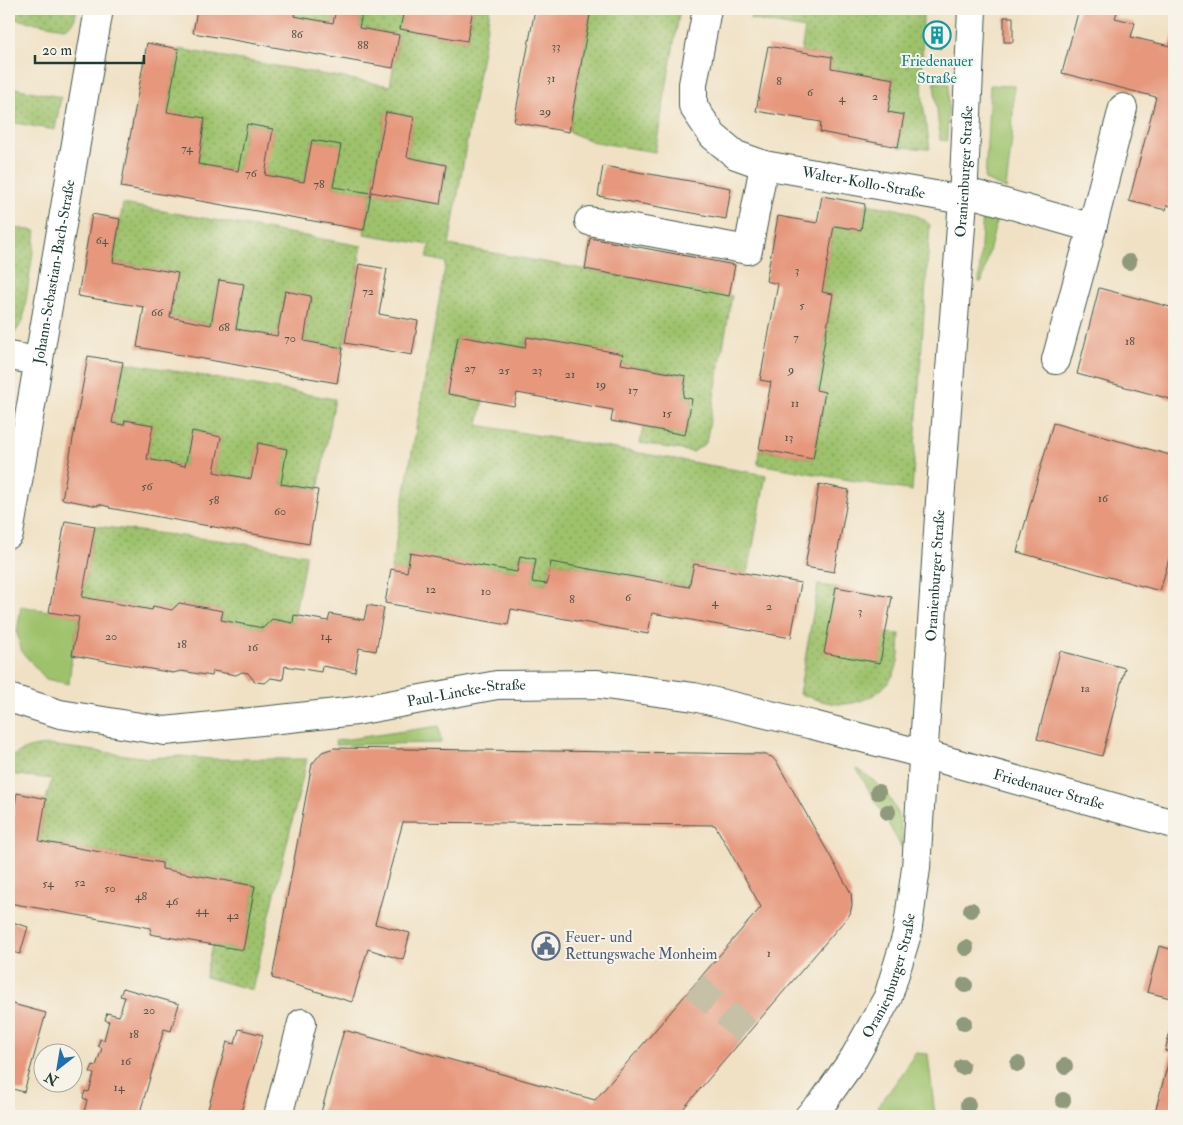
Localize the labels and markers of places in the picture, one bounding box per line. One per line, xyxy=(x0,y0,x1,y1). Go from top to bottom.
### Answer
building icon: Friedenauer Straße xyxy=(922,20,952,50)
place label: Friedenauer Straße xyxy=(901,52,973,88)
place label: Feuer- und Rettungswache Monheim xyxy=(565,928,718,964)
public building icon: Feuer- und Rettungswache Monheim xyxy=(531,931,561,961)

